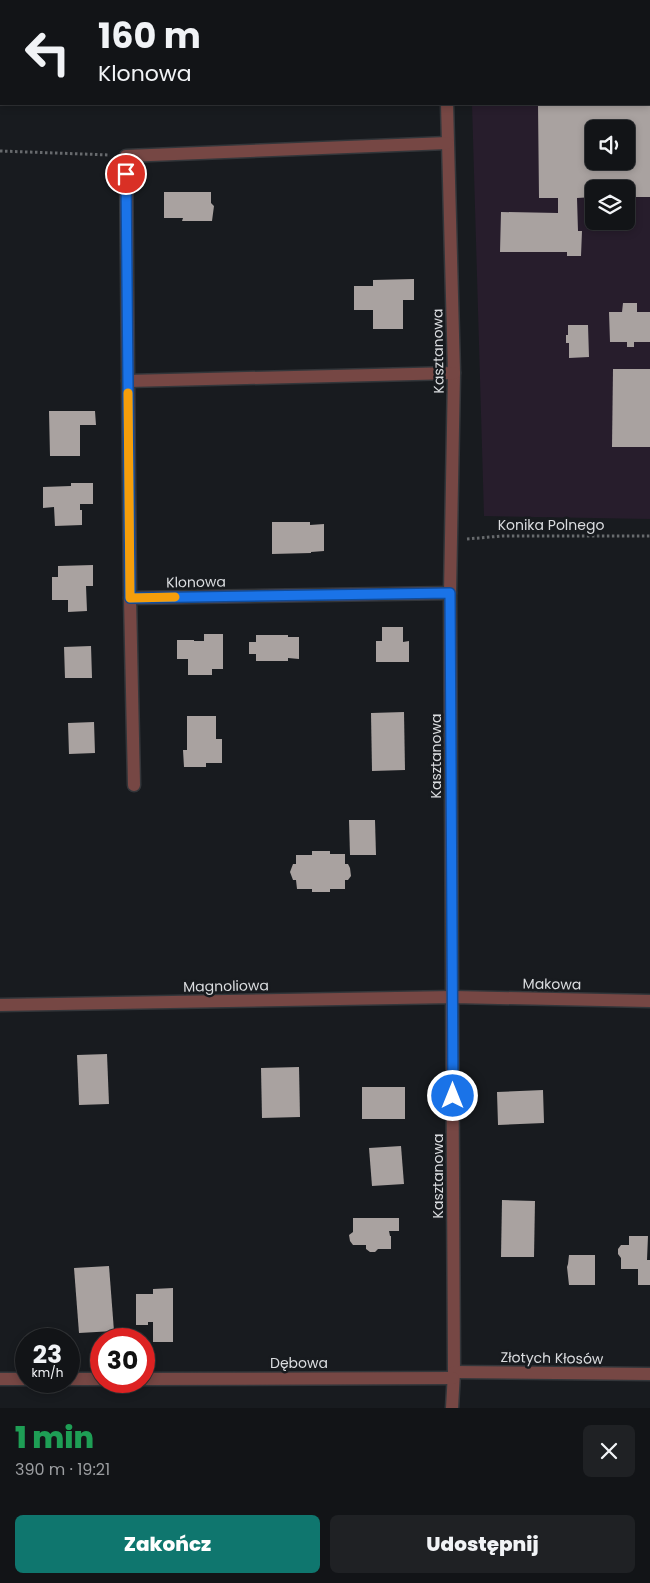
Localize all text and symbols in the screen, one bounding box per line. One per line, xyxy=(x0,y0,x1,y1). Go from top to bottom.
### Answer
text: 160 m xyxy=(98,11,201,60)
icon: left xyxy=(15,20,80,85)
text: Klonowa xyxy=(98,58,192,89)
map controls xyxy=(585,120,635,230)
button: sound xyxy=(585,120,635,170)
pin xyxy=(105,153,147,195)
icon: arrive xyxy=(112,160,140,188)
button: layers xyxy=(585,180,635,230)
street label: Kasztanowa xyxy=(427,308,449,394)
street label: Konika Polnego xyxy=(498,515,604,535)
street label: Klonowa xyxy=(166,571,226,593)
street label: Kasztanowa xyxy=(426,714,446,798)
street label: Makowa xyxy=(523,973,581,995)
street label: Magnoliowa xyxy=(183,975,269,997)
position arrow xyxy=(426,1069,478,1121)
street label: Kasztanowa xyxy=(428,1134,448,1218)
speed limit sign: 30 xyxy=(90,1328,155,1393)
text: 23 xyxy=(33,1337,62,1372)
street label: Złotych Kłosów xyxy=(500,1347,604,1369)
street label: Dębowa xyxy=(270,1353,328,1373)
text: km/h xyxy=(32,1364,63,1381)
text: 1 min xyxy=(15,1416,94,1459)
button: close xyxy=(583,1425,635,1477)
text: 390 m · 19:21 xyxy=(15,1458,110,1481)
button: Zakończ xyxy=(15,1515,320,1573)
button: Udostępnij xyxy=(330,1515,635,1573)

